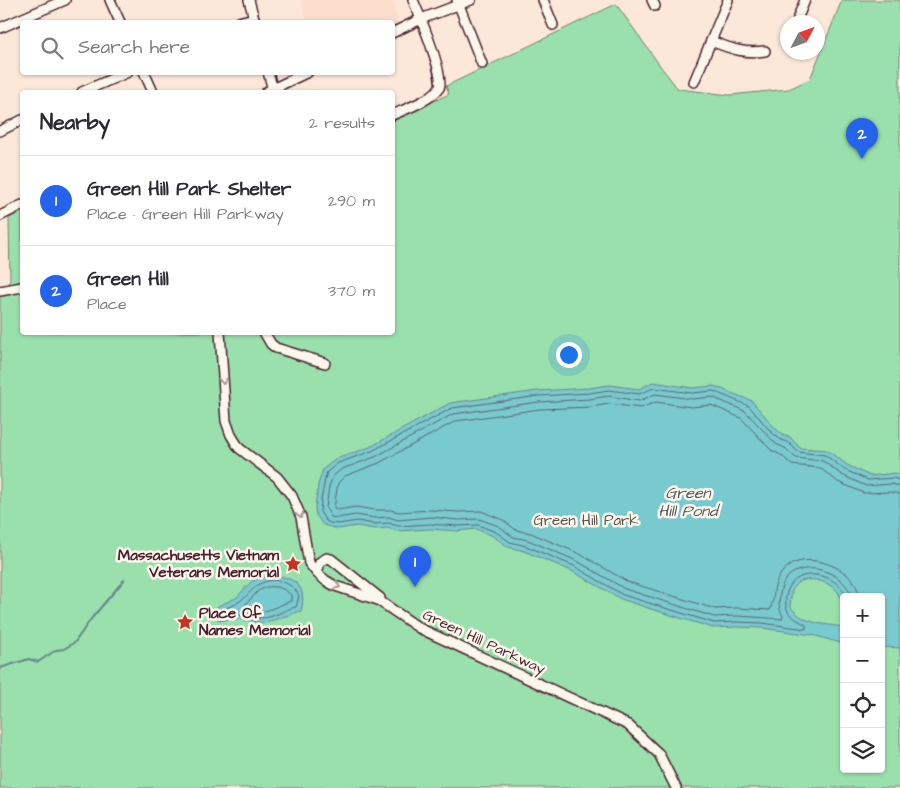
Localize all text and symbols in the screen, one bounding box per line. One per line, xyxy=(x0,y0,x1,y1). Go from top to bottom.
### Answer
north arrow xyxy=(780,15,825,60)
search box xyxy=(20,20,395,75)
icon: search xyxy=(38,34,66,62)
text: Search here xyxy=(78,34,190,61)
text: Nearby xyxy=(40,108,110,137)
text: 2 results xyxy=(309,112,375,134)
pin: 2 xyxy=(846,118,878,159)
text: Green Hill Park Shelter xyxy=(87,176,291,203)
text: 1 xyxy=(55,190,57,212)
text: 290 m xyxy=(328,190,375,212)
text: Place · Green Hill Parkway xyxy=(87,203,284,225)
text: Green Hill xyxy=(87,266,169,293)
text: 2 xyxy=(51,280,61,302)
text: 370 m xyxy=(328,280,375,302)
text: Place xyxy=(87,293,127,315)
your location xyxy=(556,342,582,368)
one-way arrow xyxy=(218,377,229,385)
water label: Green Hill Pond xyxy=(659,482,720,522)
one-way arrow xyxy=(294,510,304,518)
park label: Green Hill Park xyxy=(533,510,639,531)
place label: Massachusetts Vietnam Veterans Memorial xyxy=(118,545,280,583)
pin: 1 xyxy=(399,546,431,587)
place icon: Massachusetts Vietnam Veterans Memorial xyxy=(283,554,303,574)
one-way arrow xyxy=(332,579,341,590)
map controls xyxy=(840,593,885,773)
button: + xyxy=(840,593,885,638)
place label: Place Of Names Memorial xyxy=(199,603,311,641)
street label: Green Hill Parkway xyxy=(419,604,549,681)
place icon: Place Of Names Memorial xyxy=(175,612,195,632)
button: − xyxy=(840,638,885,683)
button: locate xyxy=(840,683,885,728)
button: layers xyxy=(840,728,885,773)

